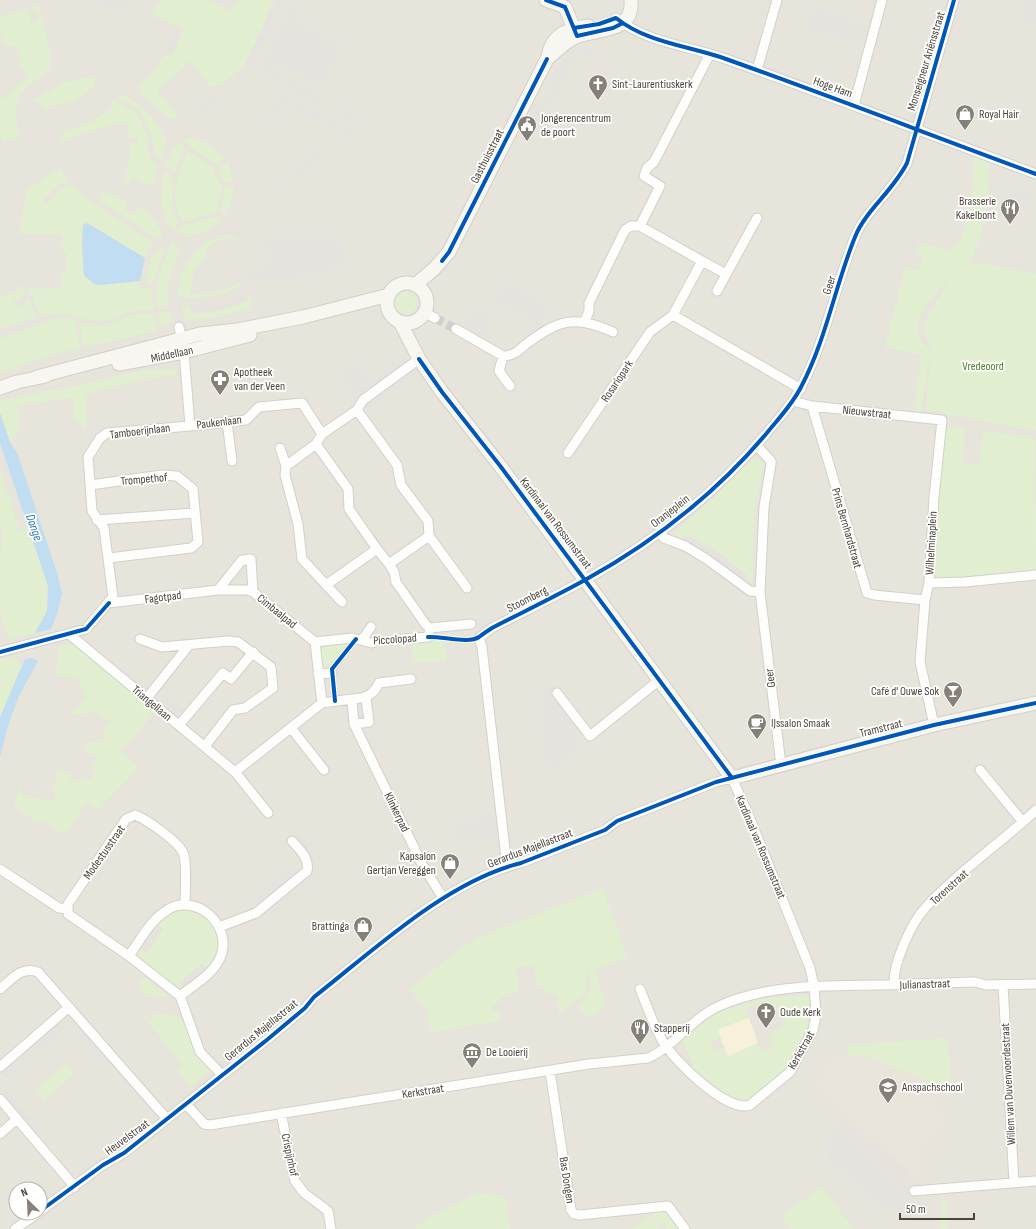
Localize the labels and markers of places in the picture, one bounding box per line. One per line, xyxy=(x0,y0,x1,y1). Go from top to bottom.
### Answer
church icon: Sint-Laurentiuskerk xyxy=(587,73,609,101)
place label: Sint-Laurentiuskerk xyxy=(612,77,693,92)
shop icon: Royal Hair xyxy=(954,103,976,131)
place label: Royal Hair xyxy=(979,107,1019,122)
place label: Jongerencentrum de poort xyxy=(540,111,611,140)
public building icon: Jongerencentrum de poort xyxy=(516,114,538,142)
place label: Brasserie Kakelbont xyxy=(956,194,996,223)
restaurant icon: Brasserie Kakelbont xyxy=(999,197,1021,225)
place label: Apotheek van der Veen xyxy=(233,365,285,394)
pharmacy icon: Apotheek van der Veen xyxy=(209,368,231,396)
bar icon: Café d' Ouwe Sok xyxy=(942,680,964,708)
place label: Café d' Ouwe Sok xyxy=(871,684,939,699)
cafe icon: IJssalon Smaak xyxy=(746,712,768,740)
place label: IJssalon Smaak xyxy=(771,716,830,731)
place label: Kapsalon Gertjan Vereggen xyxy=(367,849,436,878)
shop icon: Kapsalon Gertjan Vereggen xyxy=(439,852,461,880)
shop icon: Brattinga xyxy=(352,915,374,943)
place label: Brattinga xyxy=(312,919,349,934)
church icon: Oude Kerk xyxy=(755,1001,777,1029)
place label: Oude Kerk xyxy=(780,1005,821,1020)
restaurant icon: Stapperij xyxy=(629,1017,651,1045)
place label: Stapperij xyxy=(654,1021,690,1036)
museum icon: De Looierij xyxy=(461,1041,483,1069)
place label: De Looierij xyxy=(486,1045,528,1060)
school or university icon: Anspachschool xyxy=(877,1076,899,1104)
place label: Anspachschool xyxy=(901,1080,963,1095)

